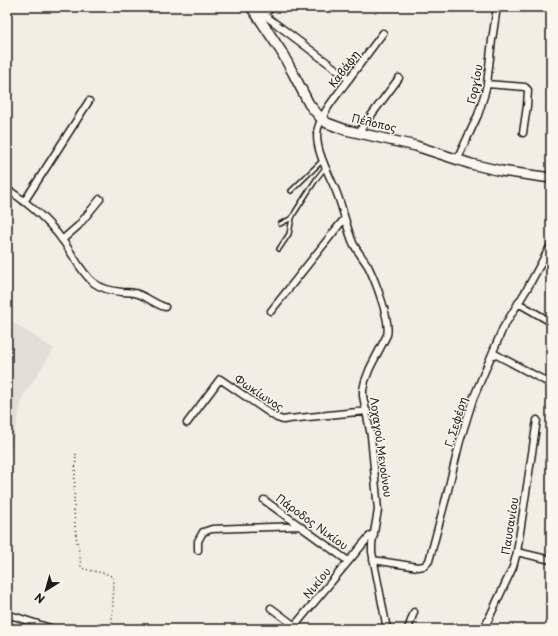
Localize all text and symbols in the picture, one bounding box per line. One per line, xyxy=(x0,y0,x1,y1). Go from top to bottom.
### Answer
street label: Καβάφη xyxy=(324,46,363,91)
street label: Γοργίου xyxy=(462,63,487,105)
street label: Πέλοπος xyxy=(350,109,399,136)
street label: Φωκίωνος xyxy=(231,370,288,415)
street label: Γ. Σεφέρη xyxy=(440,395,471,449)
street label: Λοχαγού Μενούνου xyxy=(366,396,397,498)
street label: Πάροδος Νικίου xyxy=(273,490,352,554)
street label: Παυσανίου xyxy=(497,496,522,556)
street label: Νικίου xyxy=(299,563,335,602)
north arrow xyxy=(26,570,66,610)
text: N xyxy=(31,589,48,608)

